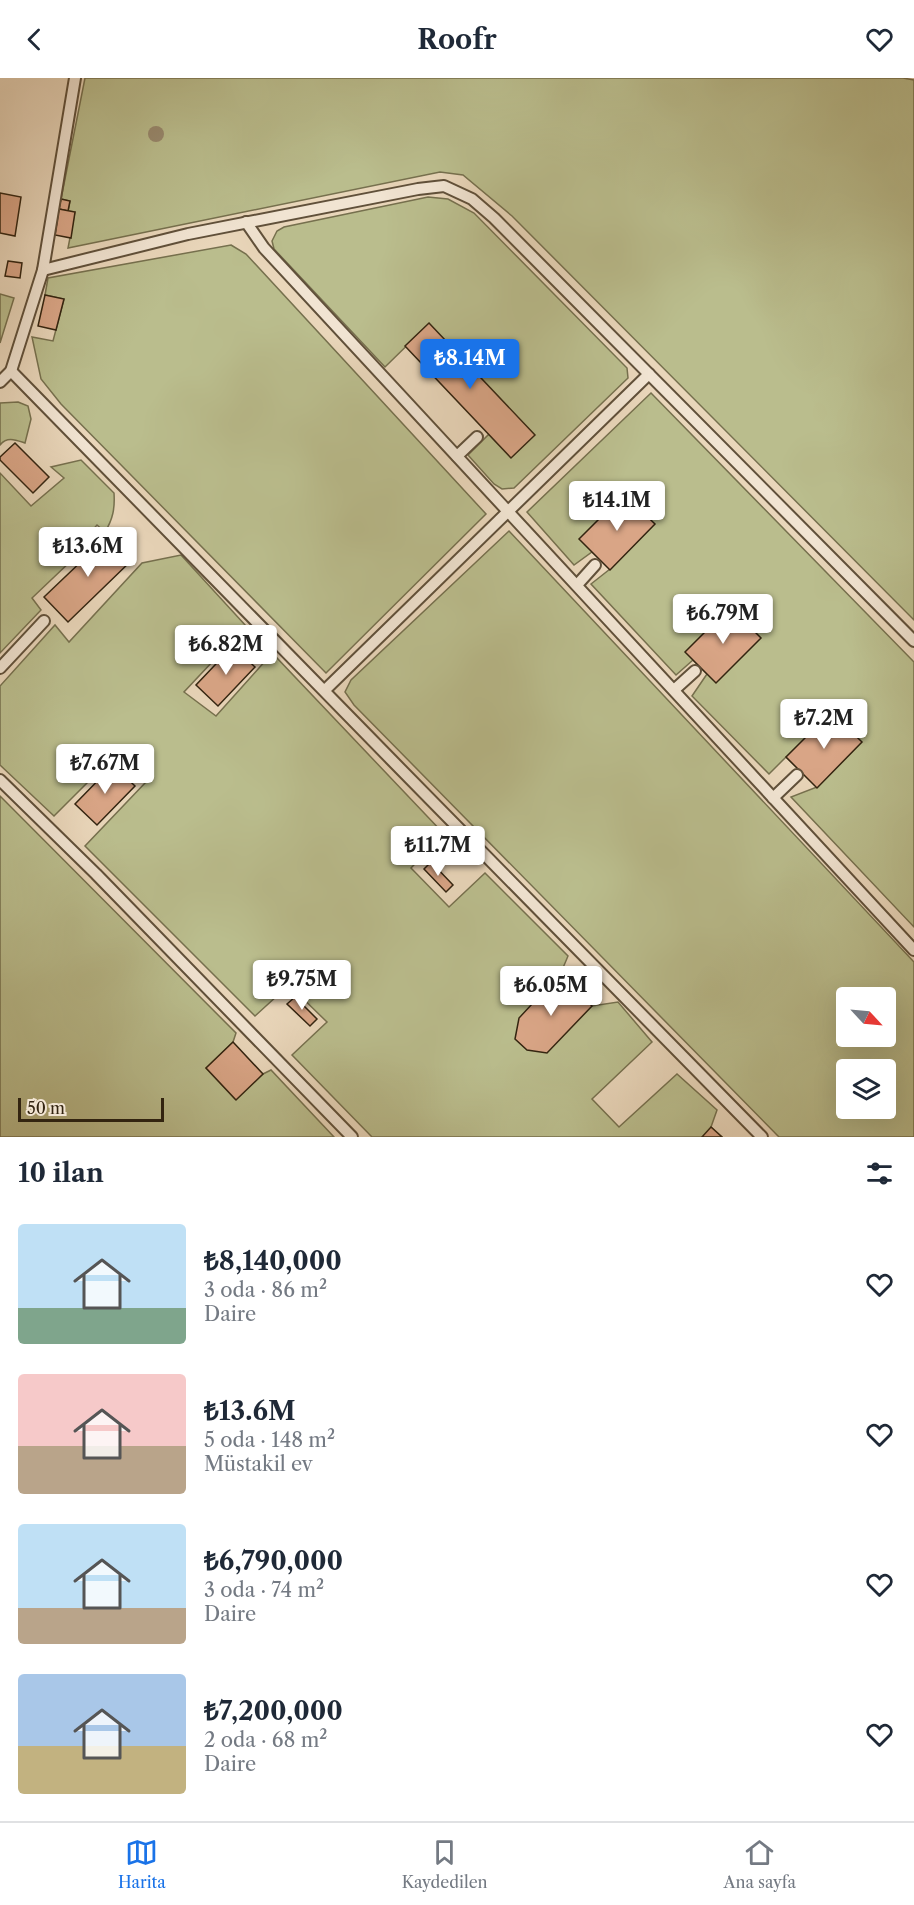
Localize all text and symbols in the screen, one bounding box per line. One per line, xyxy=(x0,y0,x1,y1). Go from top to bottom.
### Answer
icon: back xyxy=(18,23,51,56)
text: Roofr xyxy=(417,23,497,56)
icon: heart xyxy=(863,23,896,56)
pin: ₺8.14M xyxy=(421,339,519,390)
text: ₺8.14M xyxy=(434,346,506,370)
pin: ₺14.1M xyxy=(568,481,666,532)
text: ₺14.1M xyxy=(583,488,651,512)
pin: ₺13.6M xyxy=(39,527,137,578)
text: ₺13.6M xyxy=(53,534,123,558)
pin: ₺6.79M xyxy=(674,594,772,645)
text: ₺6.79M xyxy=(687,601,759,625)
pin: ₺6.82M xyxy=(177,625,275,676)
text: ₺6.82M xyxy=(189,632,263,656)
pin: ₺7.2M xyxy=(782,699,866,750)
text: ₺7.2M xyxy=(794,706,854,730)
pin: ₺7.67M xyxy=(56,744,154,795)
text: ₺7.67M xyxy=(70,751,140,775)
pin: ₺11.7M xyxy=(389,826,487,877)
text: ₺11.7M xyxy=(405,833,471,857)
pin: ₺9.75M xyxy=(253,960,351,1011)
pin: ₺6.05M xyxy=(502,966,600,1017)
text: ₺9.75M xyxy=(267,967,337,991)
text: ₺6.05M xyxy=(514,973,588,997)
north arrow xyxy=(836,987,896,1047)
map controls xyxy=(836,987,896,1119)
button: layers xyxy=(836,1059,896,1119)
scale bar xyxy=(18,1095,164,1122)
text: 50 m xyxy=(27,1098,65,1118)
text: 10 ilan xyxy=(18,1157,104,1189)
icon: filters xyxy=(863,1157,896,1190)
text: ₺8,140,000 xyxy=(204,1245,342,1277)
icon: home xyxy=(66,1248,138,1320)
icon: heart xyxy=(863,1268,896,1301)
text: 3 oda · 86 m² xyxy=(204,1278,327,1302)
text: Daire xyxy=(204,1302,256,1326)
text: ₺13.6M xyxy=(204,1395,296,1427)
icon: home xyxy=(66,1398,138,1470)
icon: heart xyxy=(863,1418,896,1451)
text: 5 oda · 148 m² xyxy=(204,1428,335,1452)
text: Müstakil ev xyxy=(204,1452,313,1476)
text: ₺6,790,000 xyxy=(204,1545,343,1577)
icon: home xyxy=(66,1548,138,1620)
icon: heart xyxy=(863,1568,896,1601)
text: 3 oda · 74 m² xyxy=(204,1578,324,1602)
text: Daire xyxy=(204,1602,256,1626)
text: ₺7,200,000 xyxy=(204,1695,343,1727)
icon: home xyxy=(66,1698,138,1770)
icon: heart xyxy=(863,1718,896,1751)
text: 2 oda · 68 m² xyxy=(204,1728,328,1752)
text: Daire xyxy=(204,1752,256,1776)
tab: Harita xyxy=(118,1836,166,1892)
tab: Kaydedilen xyxy=(402,1836,488,1892)
tab: Ana sayfa xyxy=(724,1836,796,1892)

